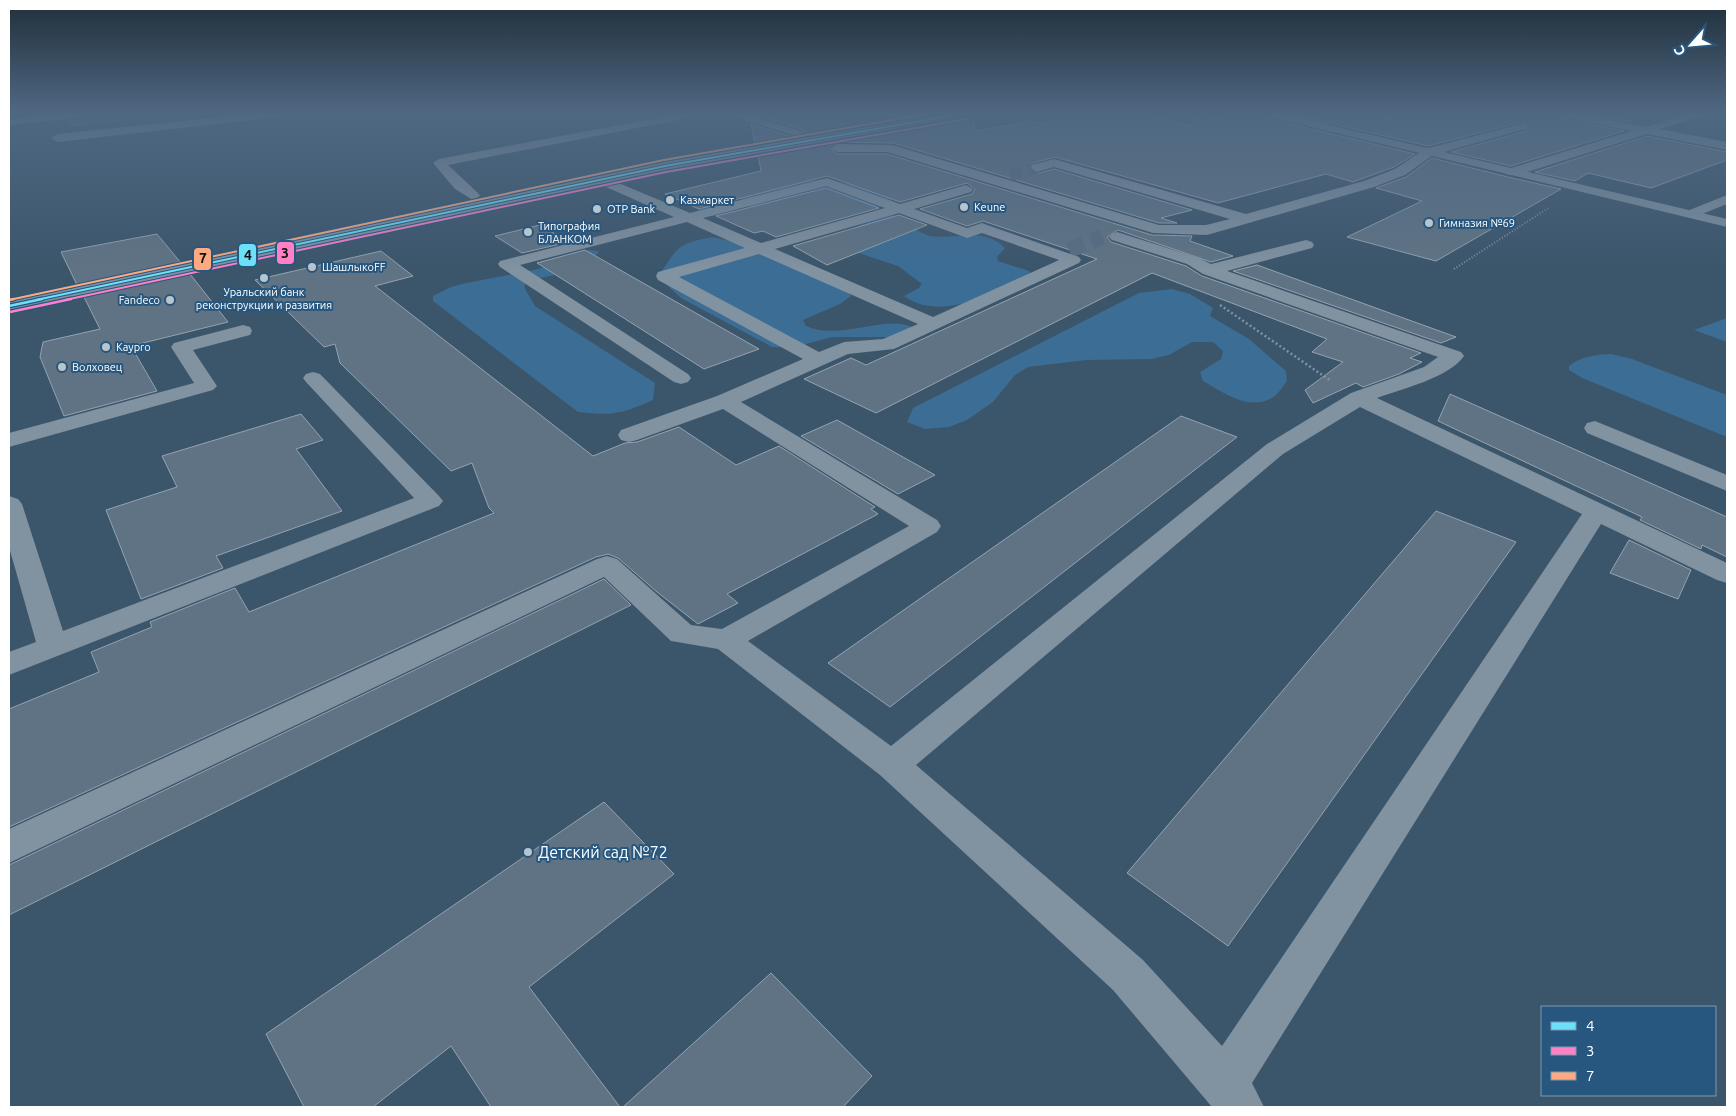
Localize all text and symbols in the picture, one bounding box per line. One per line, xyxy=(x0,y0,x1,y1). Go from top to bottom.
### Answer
north arrow xyxy=(1666,20,1716,70)
text: С xyxy=(1670,43,1689,59)
marker: Казмаркет xyxy=(664,194,676,206)
place label: Казмаркет xyxy=(680,194,734,206)
marker: Keune xyxy=(958,201,970,213)
place label: Keune xyxy=(974,201,1005,213)
marker: OTP Bank xyxy=(591,203,603,215)
place label: OTP Bank xyxy=(607,203,655,215)
marker: Гимназия №69 xyxy=(1423,217,1435,229)
place label: Гимназия №69 xyxy=(1439,217,1515,229)
place label: Типография БЛАНКОМ xyxy=(538,220,600,245)
marker: Типография БЛАНКОМ xyxy=(522,226,534,238)
line badge: 3 xyxy=(276,241,295,265)
line badge: 4 xyxy=(238,243,257,267)
text: 3 xyxy=(281,245,289,261)
line badge: 7 xyxy=(193,247,212,271)
text: 4 xyxy=(244,247,252,263)
text: 7 xyxy=(199,250,207,266)
marker: ШашлыкoFF xyxy=(306,261,318,273)
place label: ШашлыкoFF xyxy=(322,261,386,273)
marker: Уральский банк реконструкции и развития xyxy=(258,272,270,284)
place label: Уральский банк реконструкции и развития xyxy=(196,286,332,311)
place label: Fandeco xyxy=(119,294,160,306)
marker: Fandeco xyxy=(164,294,176,306)
marker: Kaypro xyxy=(100,341,112,353)
place label: Kaypro xyxy=(116,341,151,353)
marker: Волховец xyxy=(56,361,68,373)
place label: Волховец xyxy=(72,361,123,373)
place label: Детский сад №72 xyxy=(538,843,668,861)
marker: Детский сад №72 xyxy=(522,846,534,858)
legend xyxy=(1541,1006,1716,1096)
text: 4 xyxy=(1586,1017,1594,1034)
text: 3 xyxy=(1586,1042,1594,1059)
text: 7 xyxy=(1586,1067,1594,1084)

